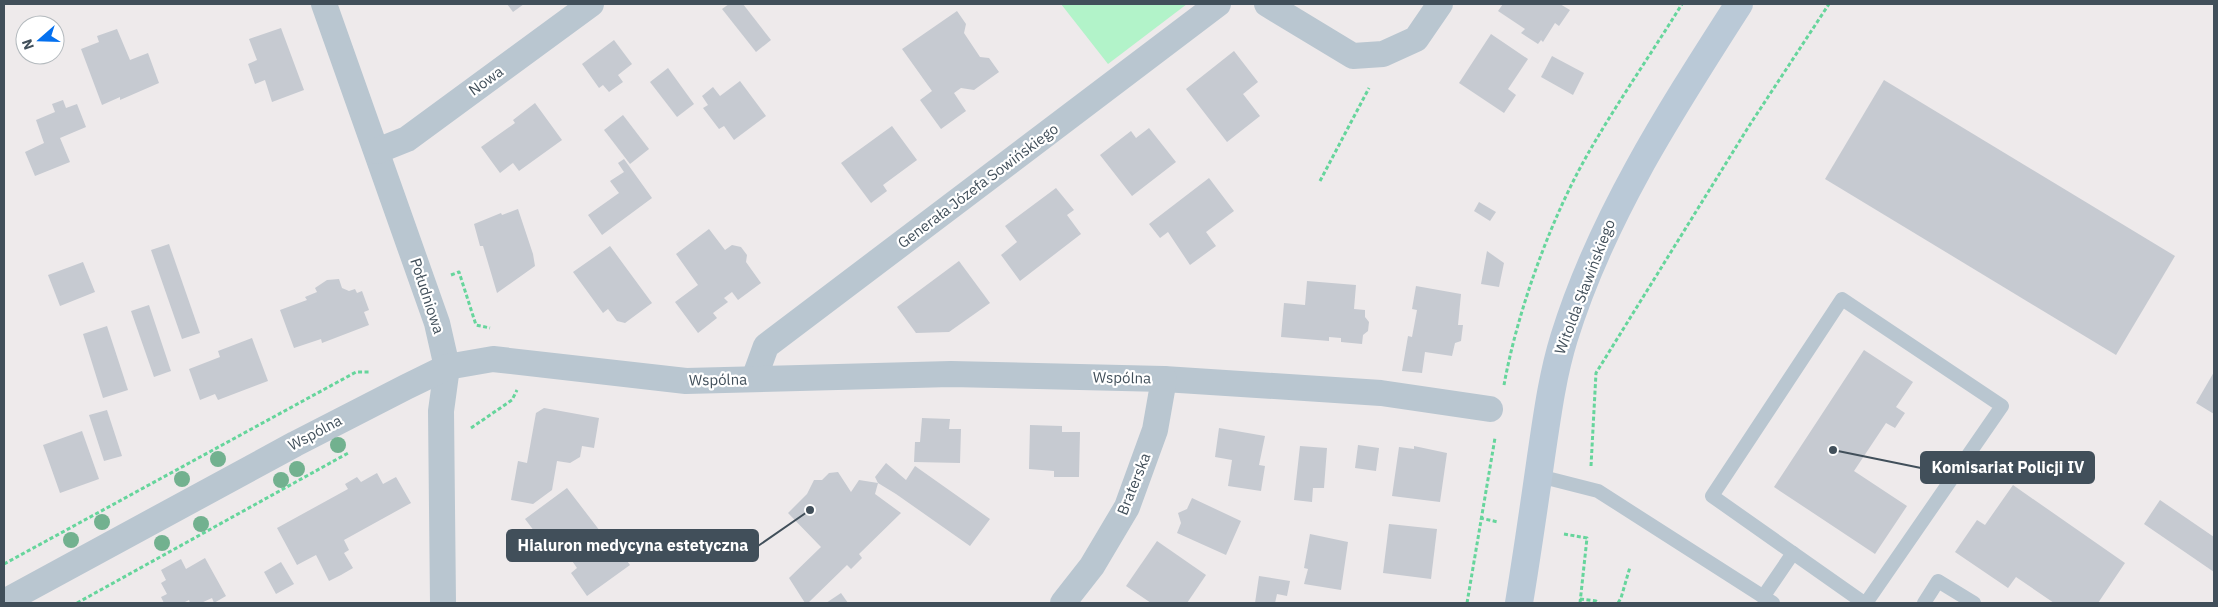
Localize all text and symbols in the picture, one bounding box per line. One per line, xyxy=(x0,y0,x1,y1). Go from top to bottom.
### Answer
north arrow xyxy=(15,15,65,65)
text: N xyxy=(18,37,38,52)
street label: Nowa xyxy=(465,62,507,100)
street label: Generała Józefa Sowińskiego xyxy=(894,119,1062,252)
street label: Witolda Sławińskiego xyxy=(1550,217,1619,357)
street label: Południowa xyxy=(406,256,449,336)
street label: Wspólna xyxy=(1093,367,1151,388)
street label: Wspólna xyxy=(689,369,747,390)
street label: Wspólna xyxy=(285,411,345,455)
street label: Braterska xyxy=(1112,450,1155,518)
callout: Komisariat Policji IV xyxy=(1921,452,2094,483)
text: Komisariat Policji IV xyxy=(1932,457,2085,477)
callout: Hialuron medycyna estetyczna xyxy=(507,530,758,561)
text: Hialuron medycyna estetyczna xyxy=(518,535,748,555)

